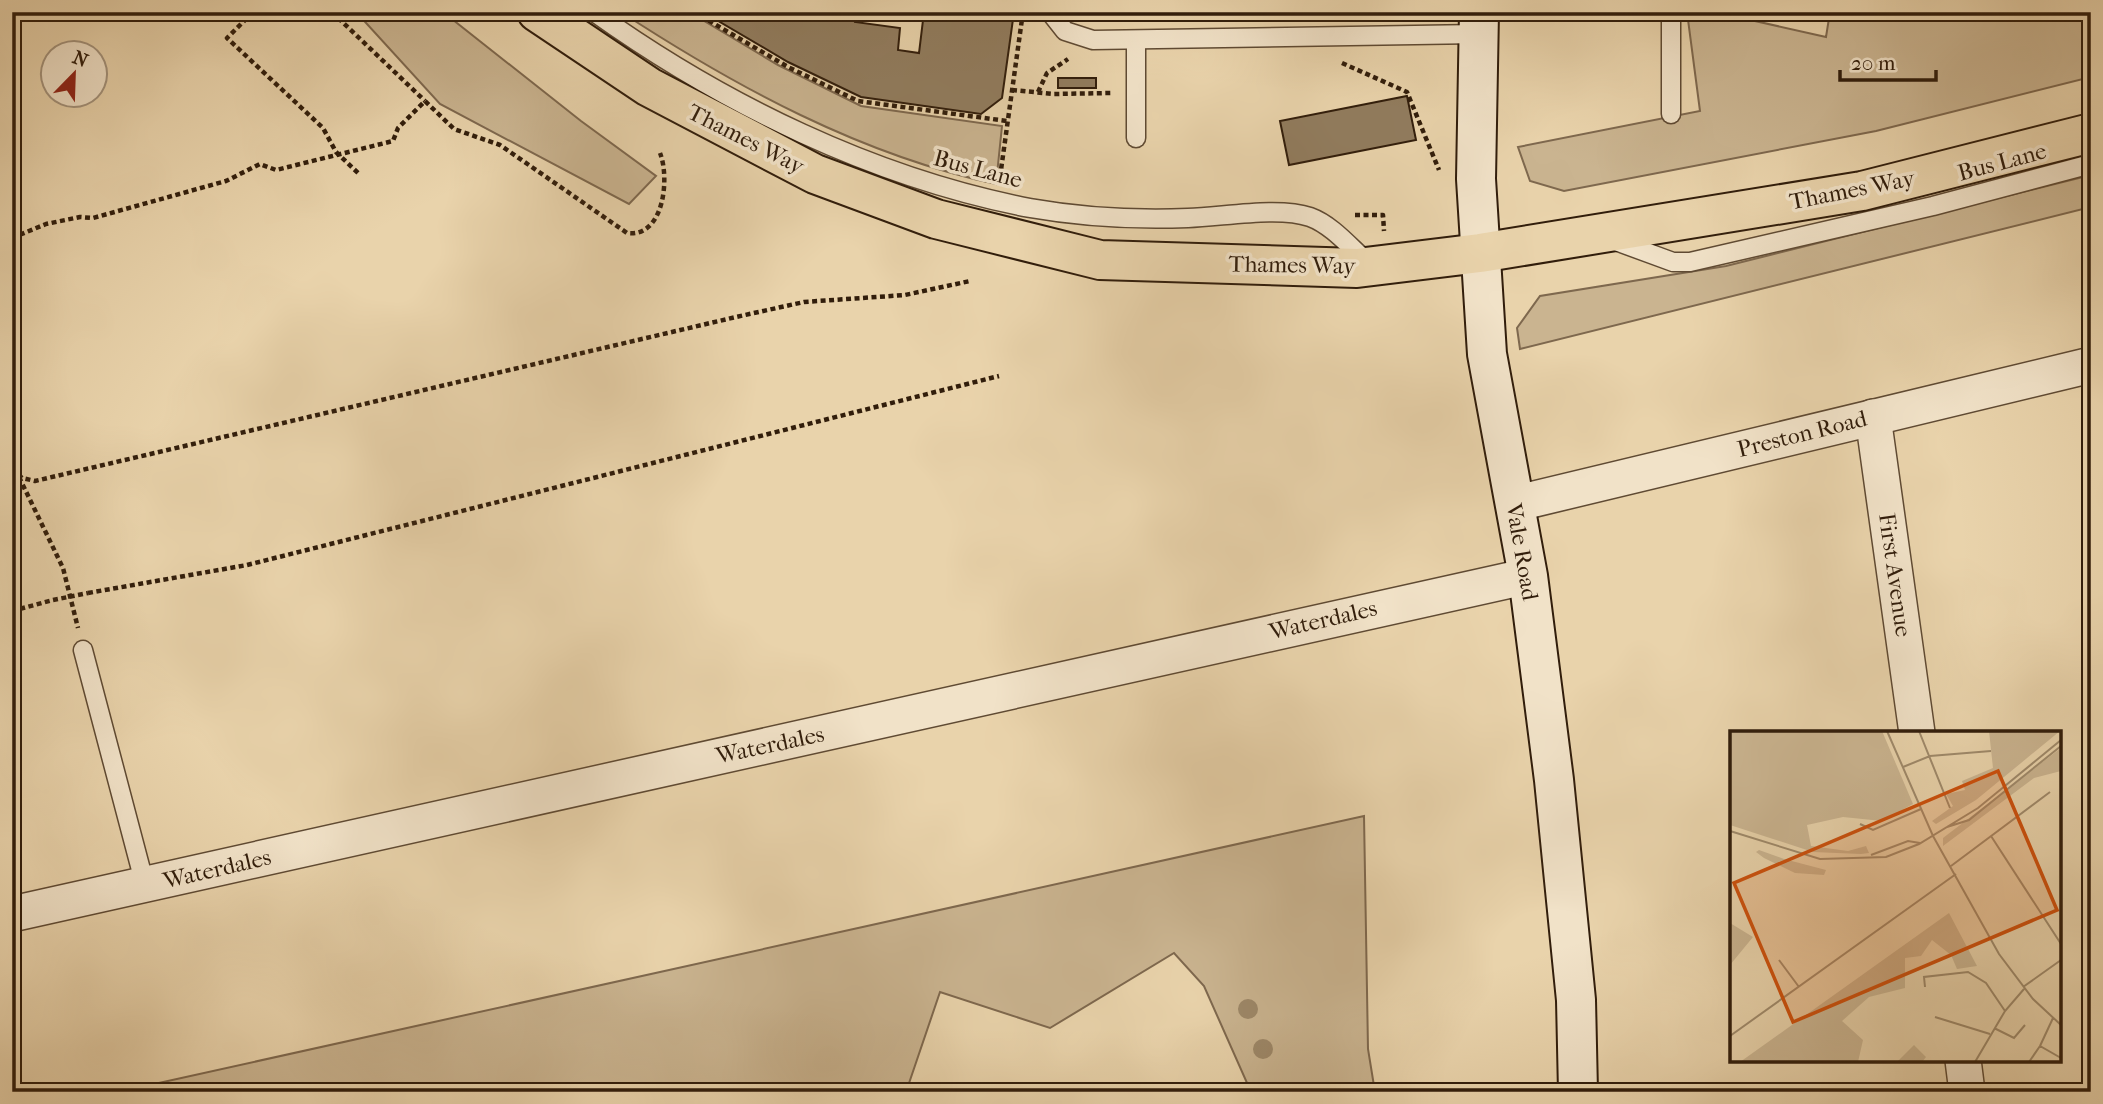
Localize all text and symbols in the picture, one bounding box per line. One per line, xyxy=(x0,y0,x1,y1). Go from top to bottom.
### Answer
north arrow xyxy=(38,38,108,108)
scale bar xyxy=(1840,38,1937,82)
text: N xyxy=(69,46,92,72)
text: 20 m xyxy=(1851,51,1896,75)
street label: Thames Way xyxy=(683,98,809,180)
street label: Bus Lane xyxy=(1955,137,2049,187)
street label: Bus Lane xyxy=(931,144,1025,194)
street label: Thames Way xyxy=(1787,164,1918,215)
street label: Thames Way xyxy=(1228,250,1356,280)
street label: Preston Road xyxy=(1734,405,1870,463)
street label: Vale Road xyxy=(1500,500,1544,603)
street label: First Avenue xyxy=(1873,511,1917,639)
street label: Waterdales xyxy=(1265,594,1380,646)
street label: Waterdales xyxy=(712,720,827,770)
inset map xyxy=(1730,731,2061,1062)
street label: Waterdales xyxy=(159,843,274,895)

